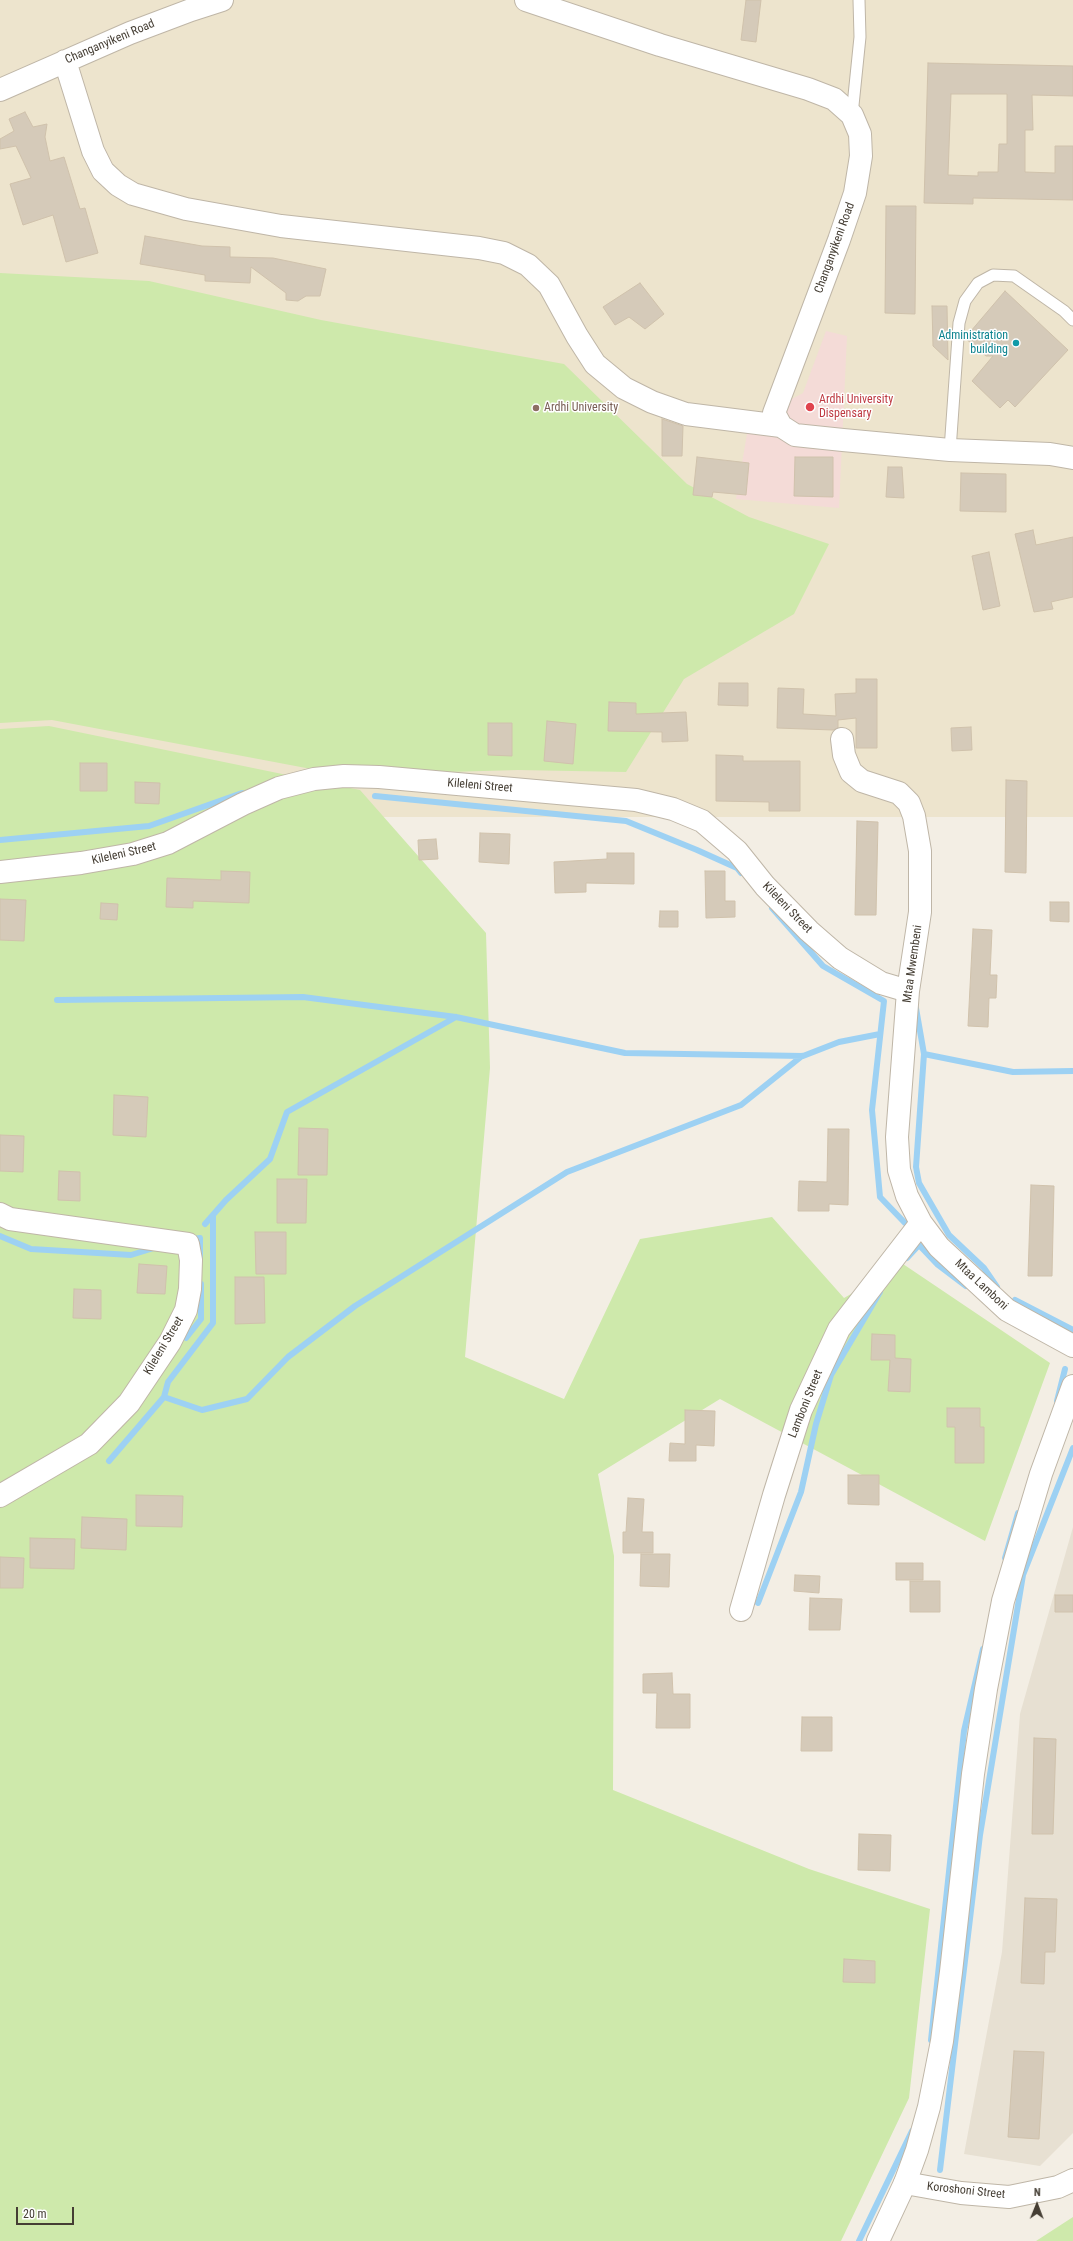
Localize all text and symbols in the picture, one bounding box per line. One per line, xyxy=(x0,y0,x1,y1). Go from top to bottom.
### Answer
street label: Changanyikeni Road xyxy=(63,17,157,67)
street label: Changanyikeni Road xyxy=(812,201,858,295)
place label: Administration building xyxy=(938,329,1008,357)
marker: Administration building xyxy=(1011,338,1021,348)
place label: Ardhi University Dispensary xyxy=(819,393,893,421)
place label: Ardhi University xyxy=(544,401,618,415)
marker: Ardhi University Dispensary xyxy=(804,401,816,413)
marker: Ardhi University xyxy=(531,403,541,413)
street label: Kileleni Street xyxy=(447,776,513,796)
street label: Kileleni Street xyxy=(90,840,158,868)
street label: Kileleni Street xyxy=(759,879,815,937)
street label: Mtaa Mwembeni xyxy=(900,924,926,1004)
street label: Mtaa Lamboni xyxy=(951,1257,1011,1313)
street label: Kileleni Street xyxy=(141,1314,187,1378)
street label: Lamboni Street xyxy=(786,1368,826,1440)
street label: Koroshoni Street xyxy=(926,2180,1006,2202)
north arrow xyxy=(1017,2185,1057,2225)
text: N xyxy=(1034,2186,1041,2199)
scale bar xyxy=(18,2199,76,2225)
text: 20 m xyxy=(23,2207,47,2221)

